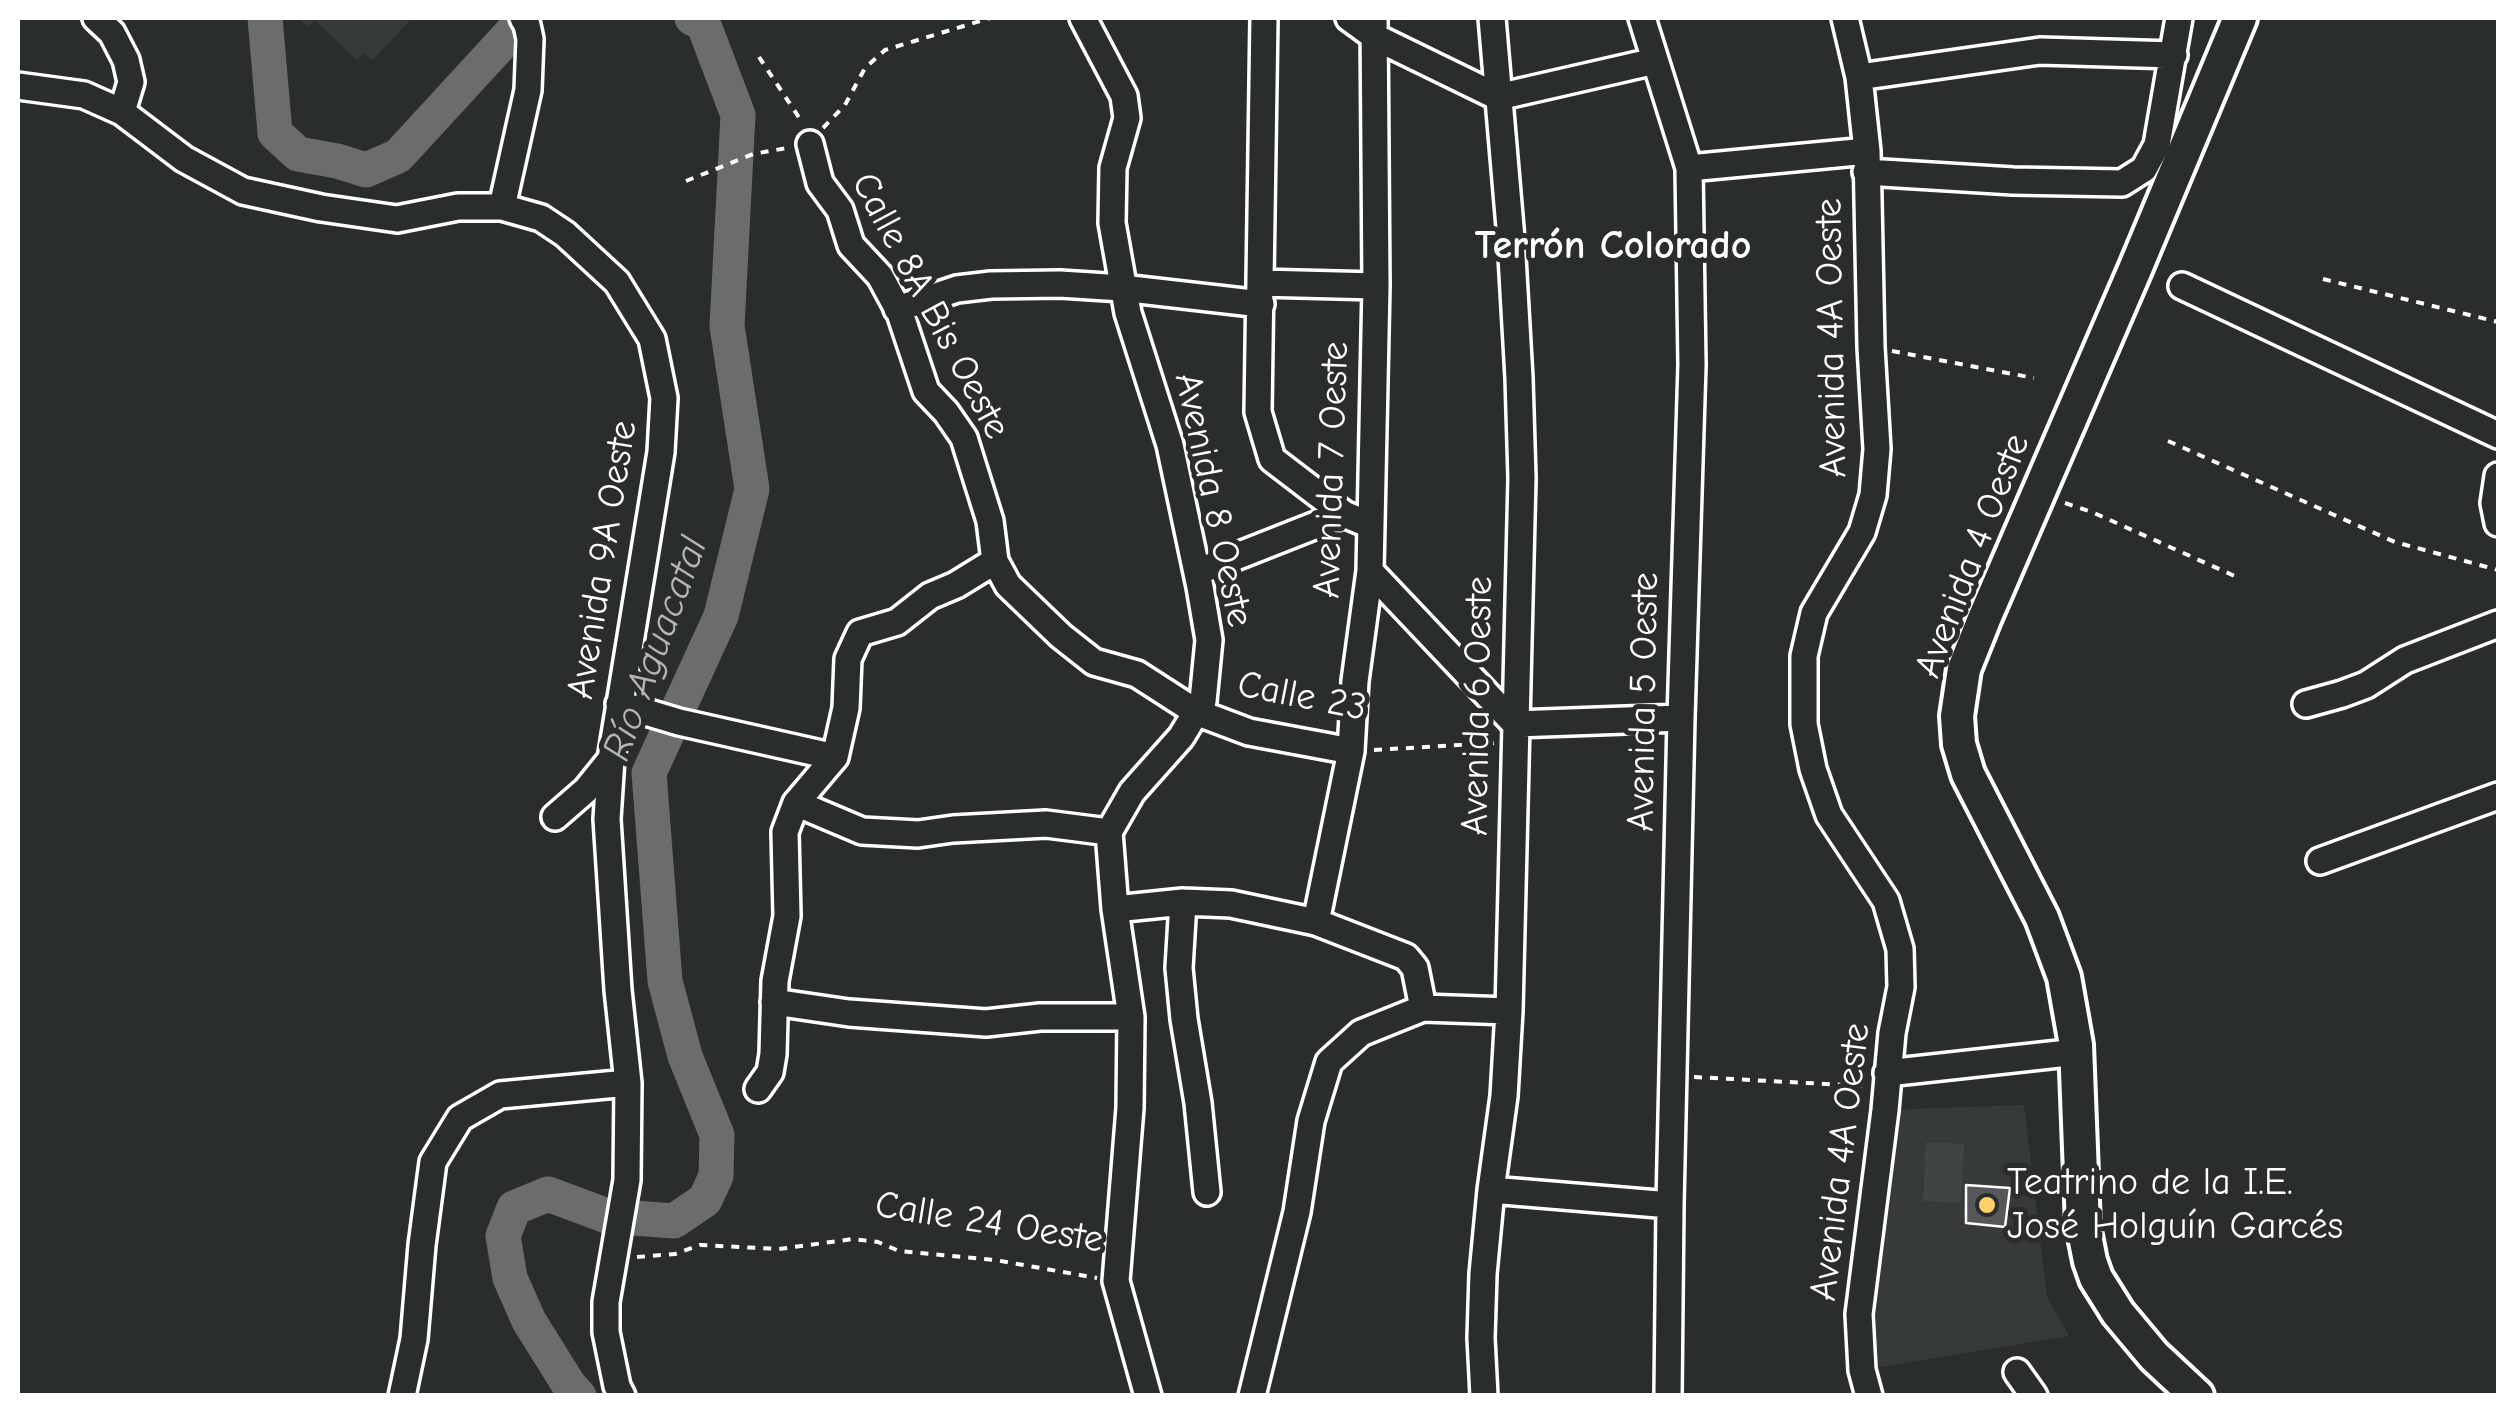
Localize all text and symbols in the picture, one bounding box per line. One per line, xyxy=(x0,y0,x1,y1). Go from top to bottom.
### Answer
street label: Calle 8A Bis Oeste xyxy=(841,165,1019,447)
street label: Avenida 4A Oeste xyxy=(1807,198,1857,478)
district label: Terrón Colorado xyxy=(1475,223,1751,271)
street label: Avenida 7 Oeste xyxy=(1305,341,1359,599)
street label: Avenida 8 Oeste xyxy=(1164,369,1262,631)
street label: Avenida 9A Oeste xyxy=(558,417,648,703)
street label: Avenida 4 Oeste xyxy=(1906,428,2040,684)
water label: Río Aguacatal xyxy=(593,531,719,767)
street label: Avenida 5 Oeste xyxy=(1619,572,1669,832)
street label: Avenida 6 Oeste xyxy=(1453,576,1503,836)
street label: Calle 23 xyxy=(1234,662,1370,732)
street label: Avenida 4A Oeste xyxy=(1801,1020,1881,1304)
place label: Teatrino de la I.E. José Holguín Garcés xyxy=(2007,1160,2343,1250)
street label: Calle 24 Oeste xyxy=(872,1182,1106,1264)
marker: Teatrino de la I.E. José Holguín Garcés xyxy=(1976,1194,1998,1216)

